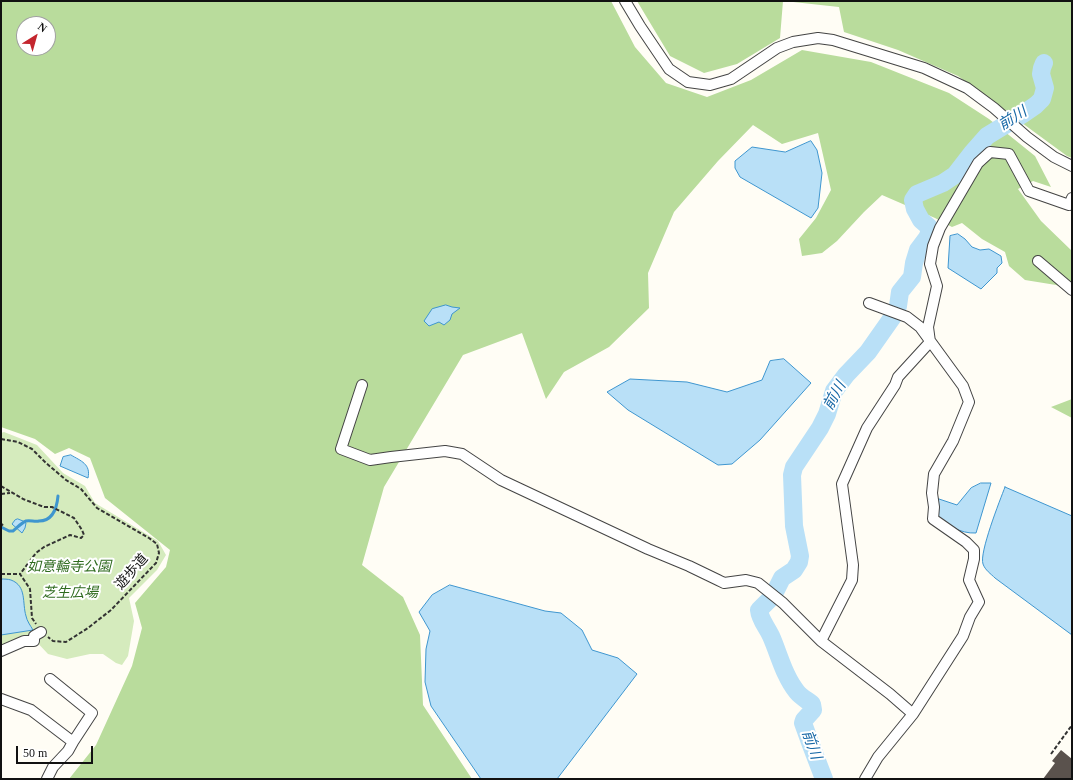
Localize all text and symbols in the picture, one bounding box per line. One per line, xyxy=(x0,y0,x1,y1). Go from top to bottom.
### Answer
north arrow xyxy=(16,16,56,56)
text: N xyxy=(36,20,49,34)
water label: 前川 xyxy=(996,103,1030,135)
water label: 前川 xyxy=(820,379,850,413)
street label: 遊歩道 xyxy=(112,551,152,593)
park label: 如意輪寺公園 xyxy=(27,559,111,575)
park label: 芝生広場 xyxy=(42,585,98,601)
water label: 前川 xyxy=(797,728,825,762)
scale bar xyxy=(18,738,95,764)
text: 50 m xyxy=(23,746,47,760)

